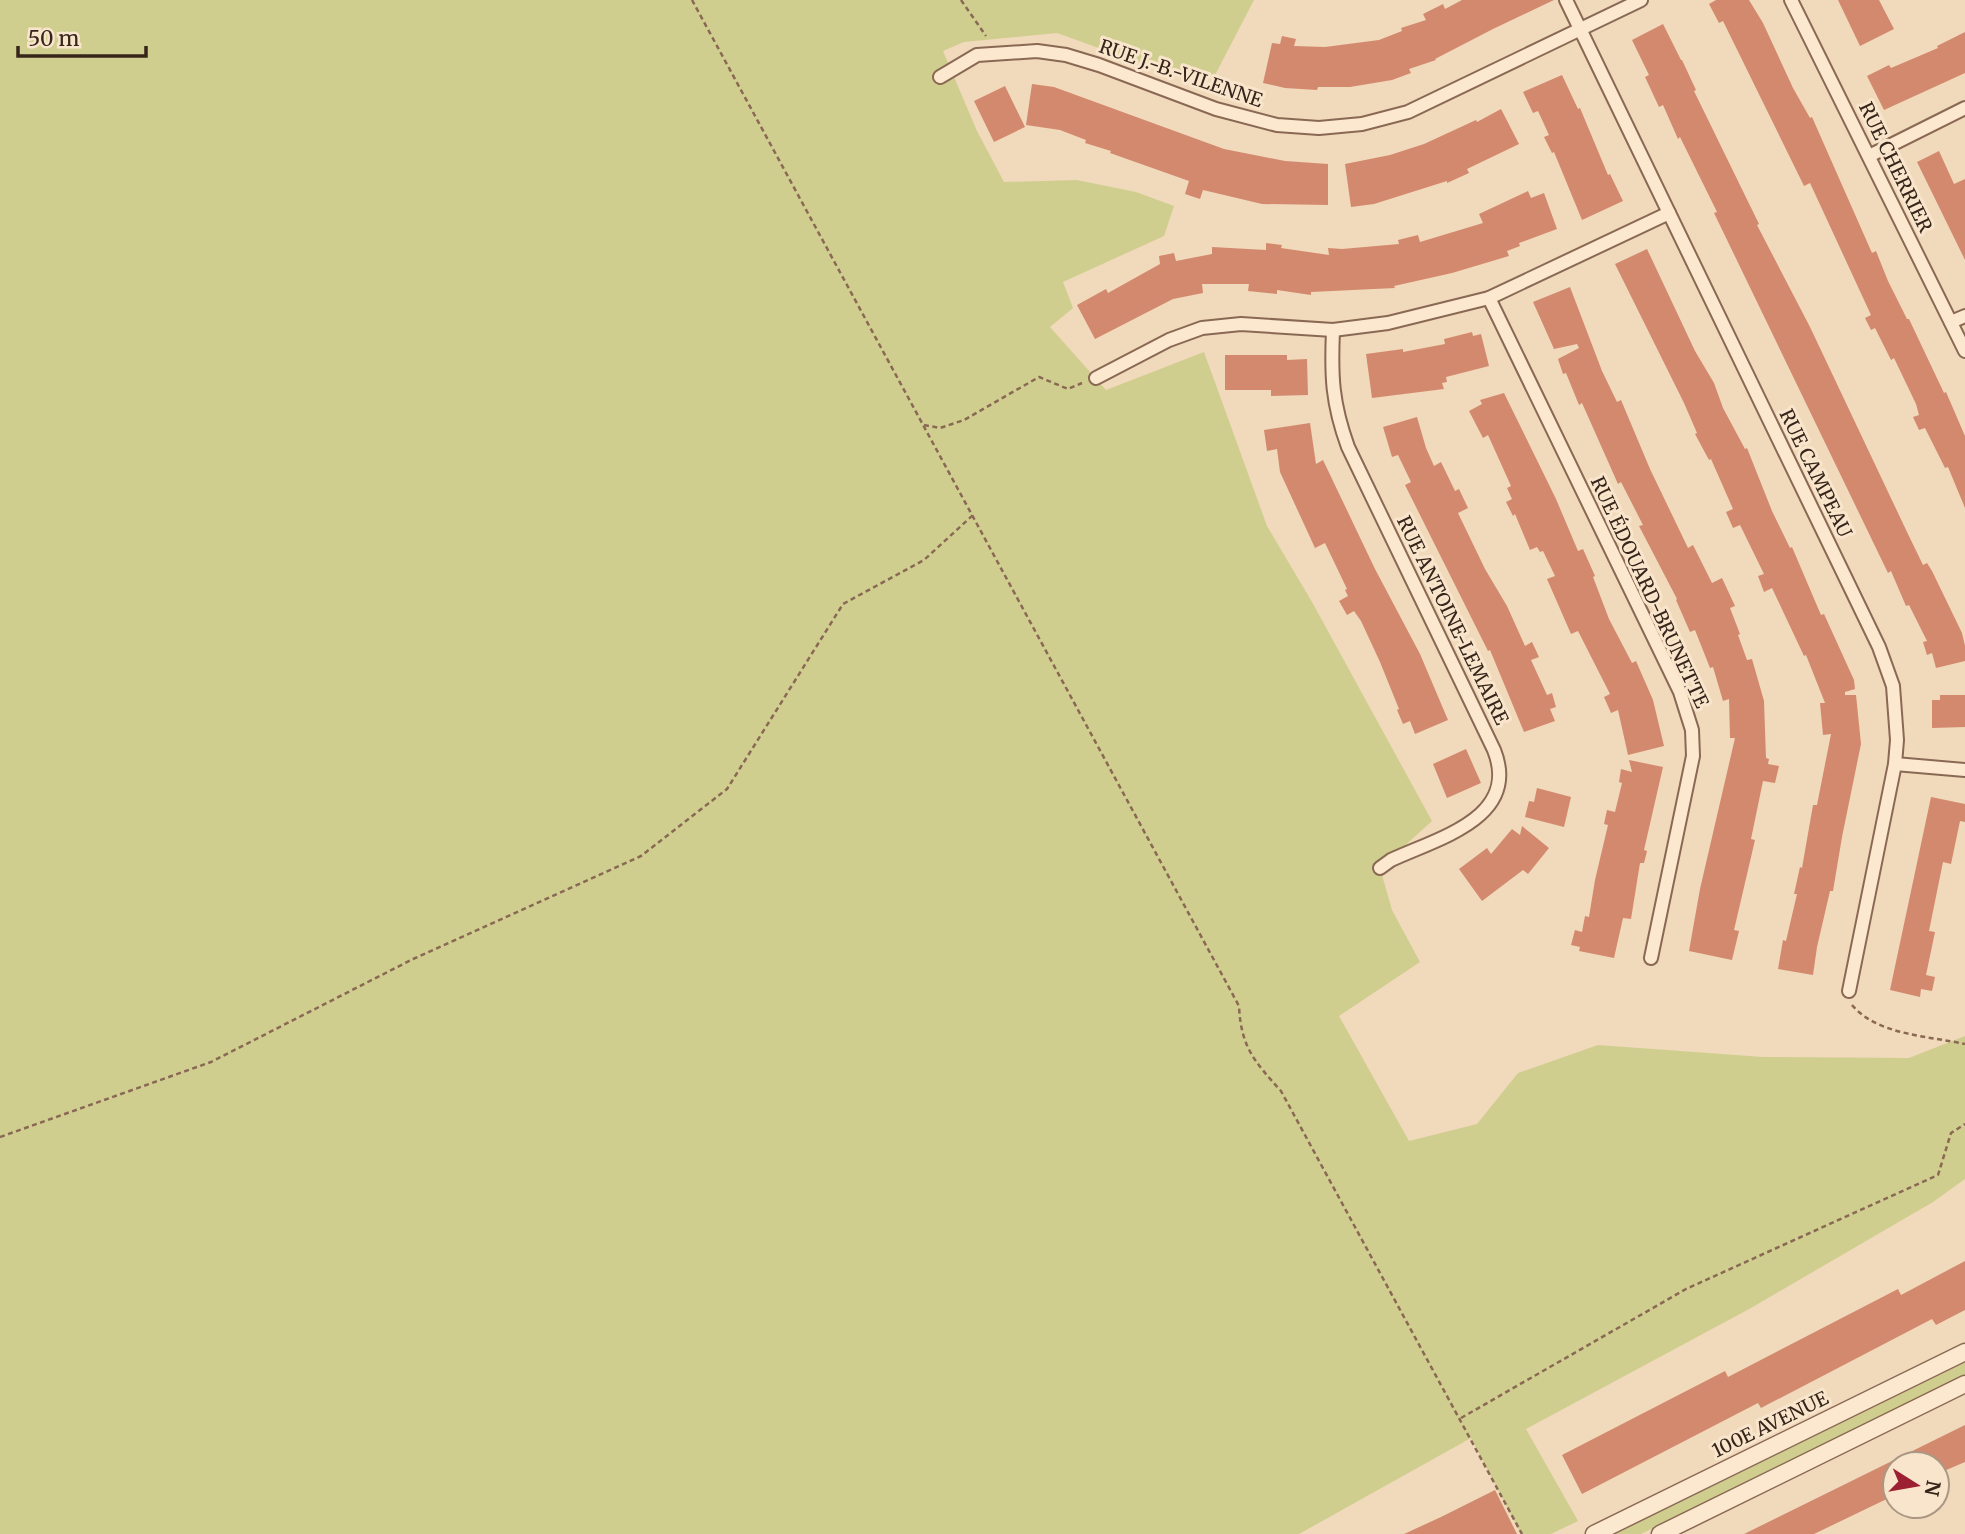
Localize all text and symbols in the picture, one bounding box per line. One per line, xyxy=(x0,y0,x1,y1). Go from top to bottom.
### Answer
scale bar xyxy=(18,14,145,58)
text: 50 m xyxy=(28,25,79,52)
street label: RUE J.-B.-VILENNE xyxy=(1096,34,1266,112)
street label: RUE CHERRIER xyxy=(1854,98,1938,237)
street label: RUE CAMPEAU xyxy=(1775,405,1857,541)
street label: RUE ÉDOUARD-BRUNETTE xyxy=(1586,472,1714,712)
street label: RUE ANTOINE-LEMAIRE xyxy=(1392,512,1514,728)
street label: 100E AVENUE xyxy=(1708,1386,1832,1462)
north arrow xyxy=(1881,1450,1951,1520)
text: N xyxy=(1919,1479,1946,1498)

